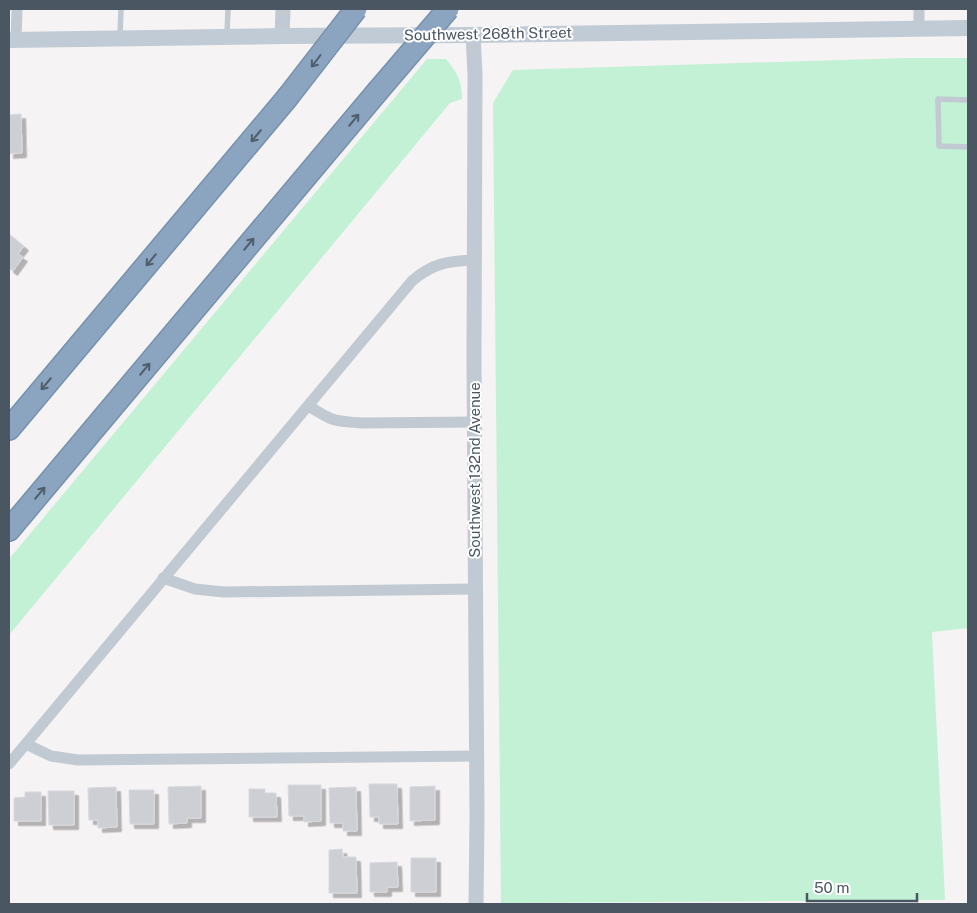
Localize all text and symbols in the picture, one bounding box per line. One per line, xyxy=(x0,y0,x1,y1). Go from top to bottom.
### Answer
street label: Southwest 268th Street xyxy=(404,24,572,43)
one-way arrow xyxy=(311,54,321,68)
one-way arrow xyxy=(348,114,359,127)
one-way arrow xyxy=(250,129,262,142)
one-way arrow xyxy=(244,238,255,251)
one-way arrow xyxy=(146,253,157,266)
one-way arrow xyxy=(139,362,150,375)
one-way arrow xyxy=(41,377,52,390)
street label: Southwest 132nd Avenue xyxy=(466,382,483,558)
one-way arrow xyxy=(35,487,46,500)
scale bar xyxy=(807,870,917,902)
text: 50 m xyxy=(814,879,849,896)

